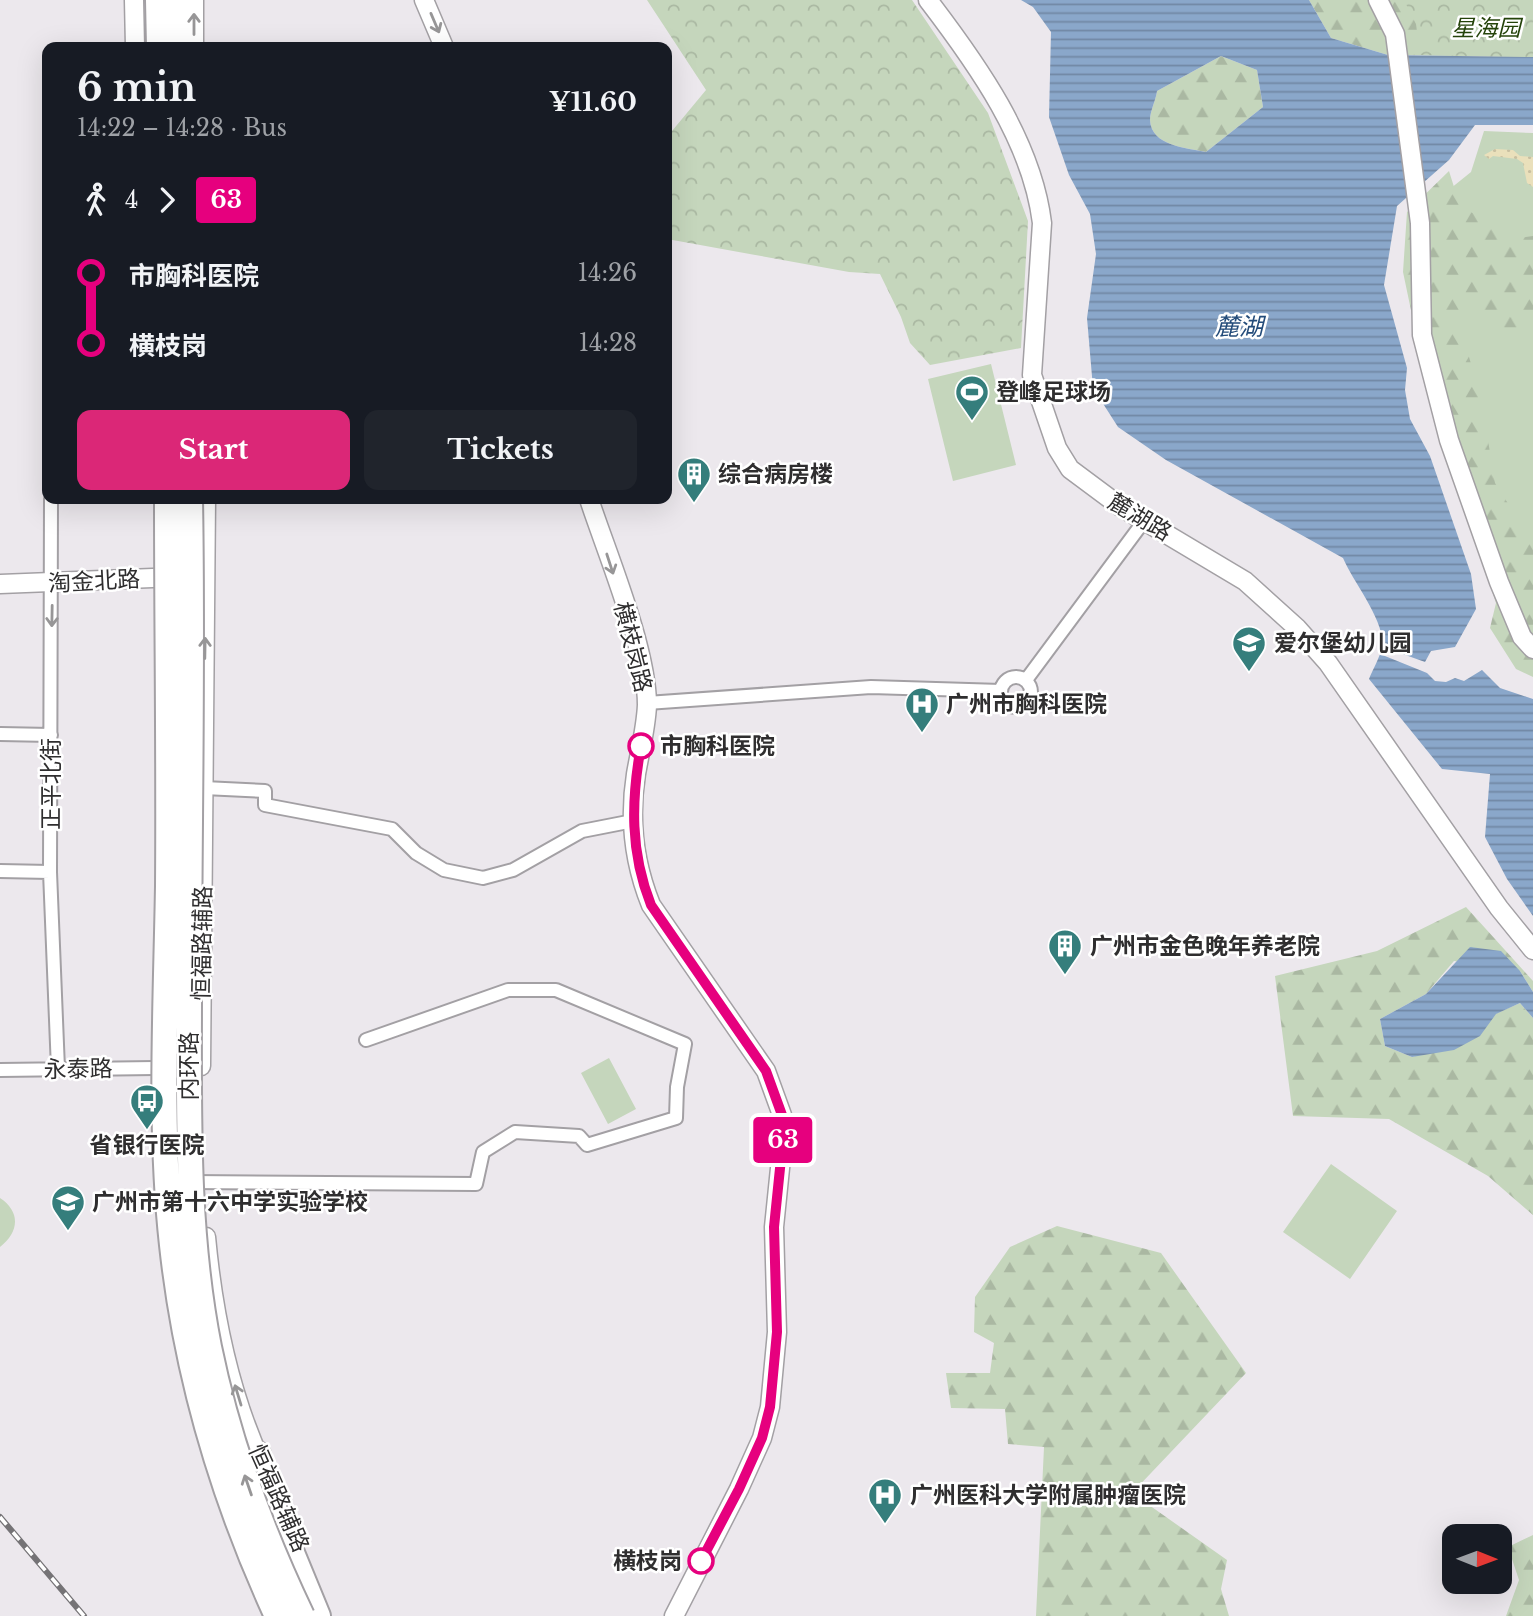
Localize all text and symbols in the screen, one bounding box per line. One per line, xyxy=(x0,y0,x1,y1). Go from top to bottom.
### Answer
one-way arrow xyxy=(187,12,201,35)
one-way arrow xyxy=(429,12,442,34)
park label: 星海园 xyxy=(1452,14,1524,42)
text: 6 min xyxy=(77,64,196,111)
text: ¥11.60 xyxy=(549,86,637,118)
text: 14:22 – 14:28 · Bus xyxy=(77,114,287,142)
icon: walk xyxy=(77,181,115,219)
icon: forward xyxy=(148,181,186,219)
text: 63 xyxy=(210,185,242,214)
text: 4 xyxy=(125,186,138,214)
text: 14:26 xyxy=(578,259,637,287)
text: 市胸科医院 xyxy=(129,260,259,292)
water label: 麓湖 xyxy=(1215,312,1267,341)
text: 14:28 xyxy=(579,329,637,357)
text: 横枝岗 xyxy=(129,330,207,362)
sports icon: 登峰足球场 xyxy=(953,373,991,422)
place label: 登峰足球场 xyxy=(996,378,1111,406)
button: Start xyxy=(77,410,350,490)
button: Tickets xyxy=(364,410,637,490)
building icon: 综合病房楼 xyxy=(675,455,713,504)
place label: 综合病房楼 xyxy=(718,460,833,488)
street label: 麓湖路 xyxy=(1103,487,1177,547)
one-way arrow xyxy=(605,552,617,574)
street label: 淘金北路 xyxy=(47,565,141,597)
street label: 横枝岗路 xyxy=(608,599,658,695)
one-way arrow xyxy=(45,604,59,627)
school or university icon: 爱尔堡幼儿园 xyxy=(1230,624,1268,673)
place label: 爱尔堡幼儿园 xyxy=(1274,629,1412,657)
one-way arrow xyxy=(199,637,212,660)
hospital icon: 广州市胸科医院 xyxy=(903,685,941,734)
place label: 广州市胸科医院 xyxy=(946,690,1107,718)
place label: 市胸科医院 xyxy=(660,732,775,760)
marker: 市胸科医院 xyxy=(628,733,654,759)
street label: 正平北街 xyxy=(37,738,65,830)
street label: 恒福路辅路 xyxy=(187,885,217,1001)
building icon: 广州市金色晚年养老院 xyxy=(1046,927,1084,976)
place label: 广州市金色晚年养老院 xyxy=(1090,932,1320,960)
street label: 内环路 xyxy=(175,1032,203,1101)
street label: 永泰路 xyxy=(43,1054,113,1084)
bus stop icon: 省银行医院 xyxy=(128,1082,166,1131)
line badge: 63 xyxy=(752,1117,814,1163)
text: 63 xyxy=(767,1125,799,1154)
place label: 省银行医院 xyxy=(90,1131,205,1159)
school or university icon: 广州市第十六中学实验学校 xyxy=(49,1183,87,1232)
place label: 广州市第十六中学实验学校 xyxy=(92,1188,368,1216)
one-way arrow xyxy=(231,1385,244,1407)
street label: 恒福路辅路 xyxy=(243,1440,315,1556)
one-way arrow xyxy=(241,1474,253,1496)
hospital icon: 广州医科大学附属肿瘤医院 xyxy=(866,1476,904,1525)
place label: 广州医科大学附属肿瘤医院 xyxy=(910,1481,1186,1509)
north arrow xyxy=(1442,1524,1512,1594)
map controls xyxy=(1442,1524,1512,1594)
place label: 横枝岗 xyxy=(613,1547,682,1575)
marker: 横枝岗 xyxy=(688,1548,714,1574)

